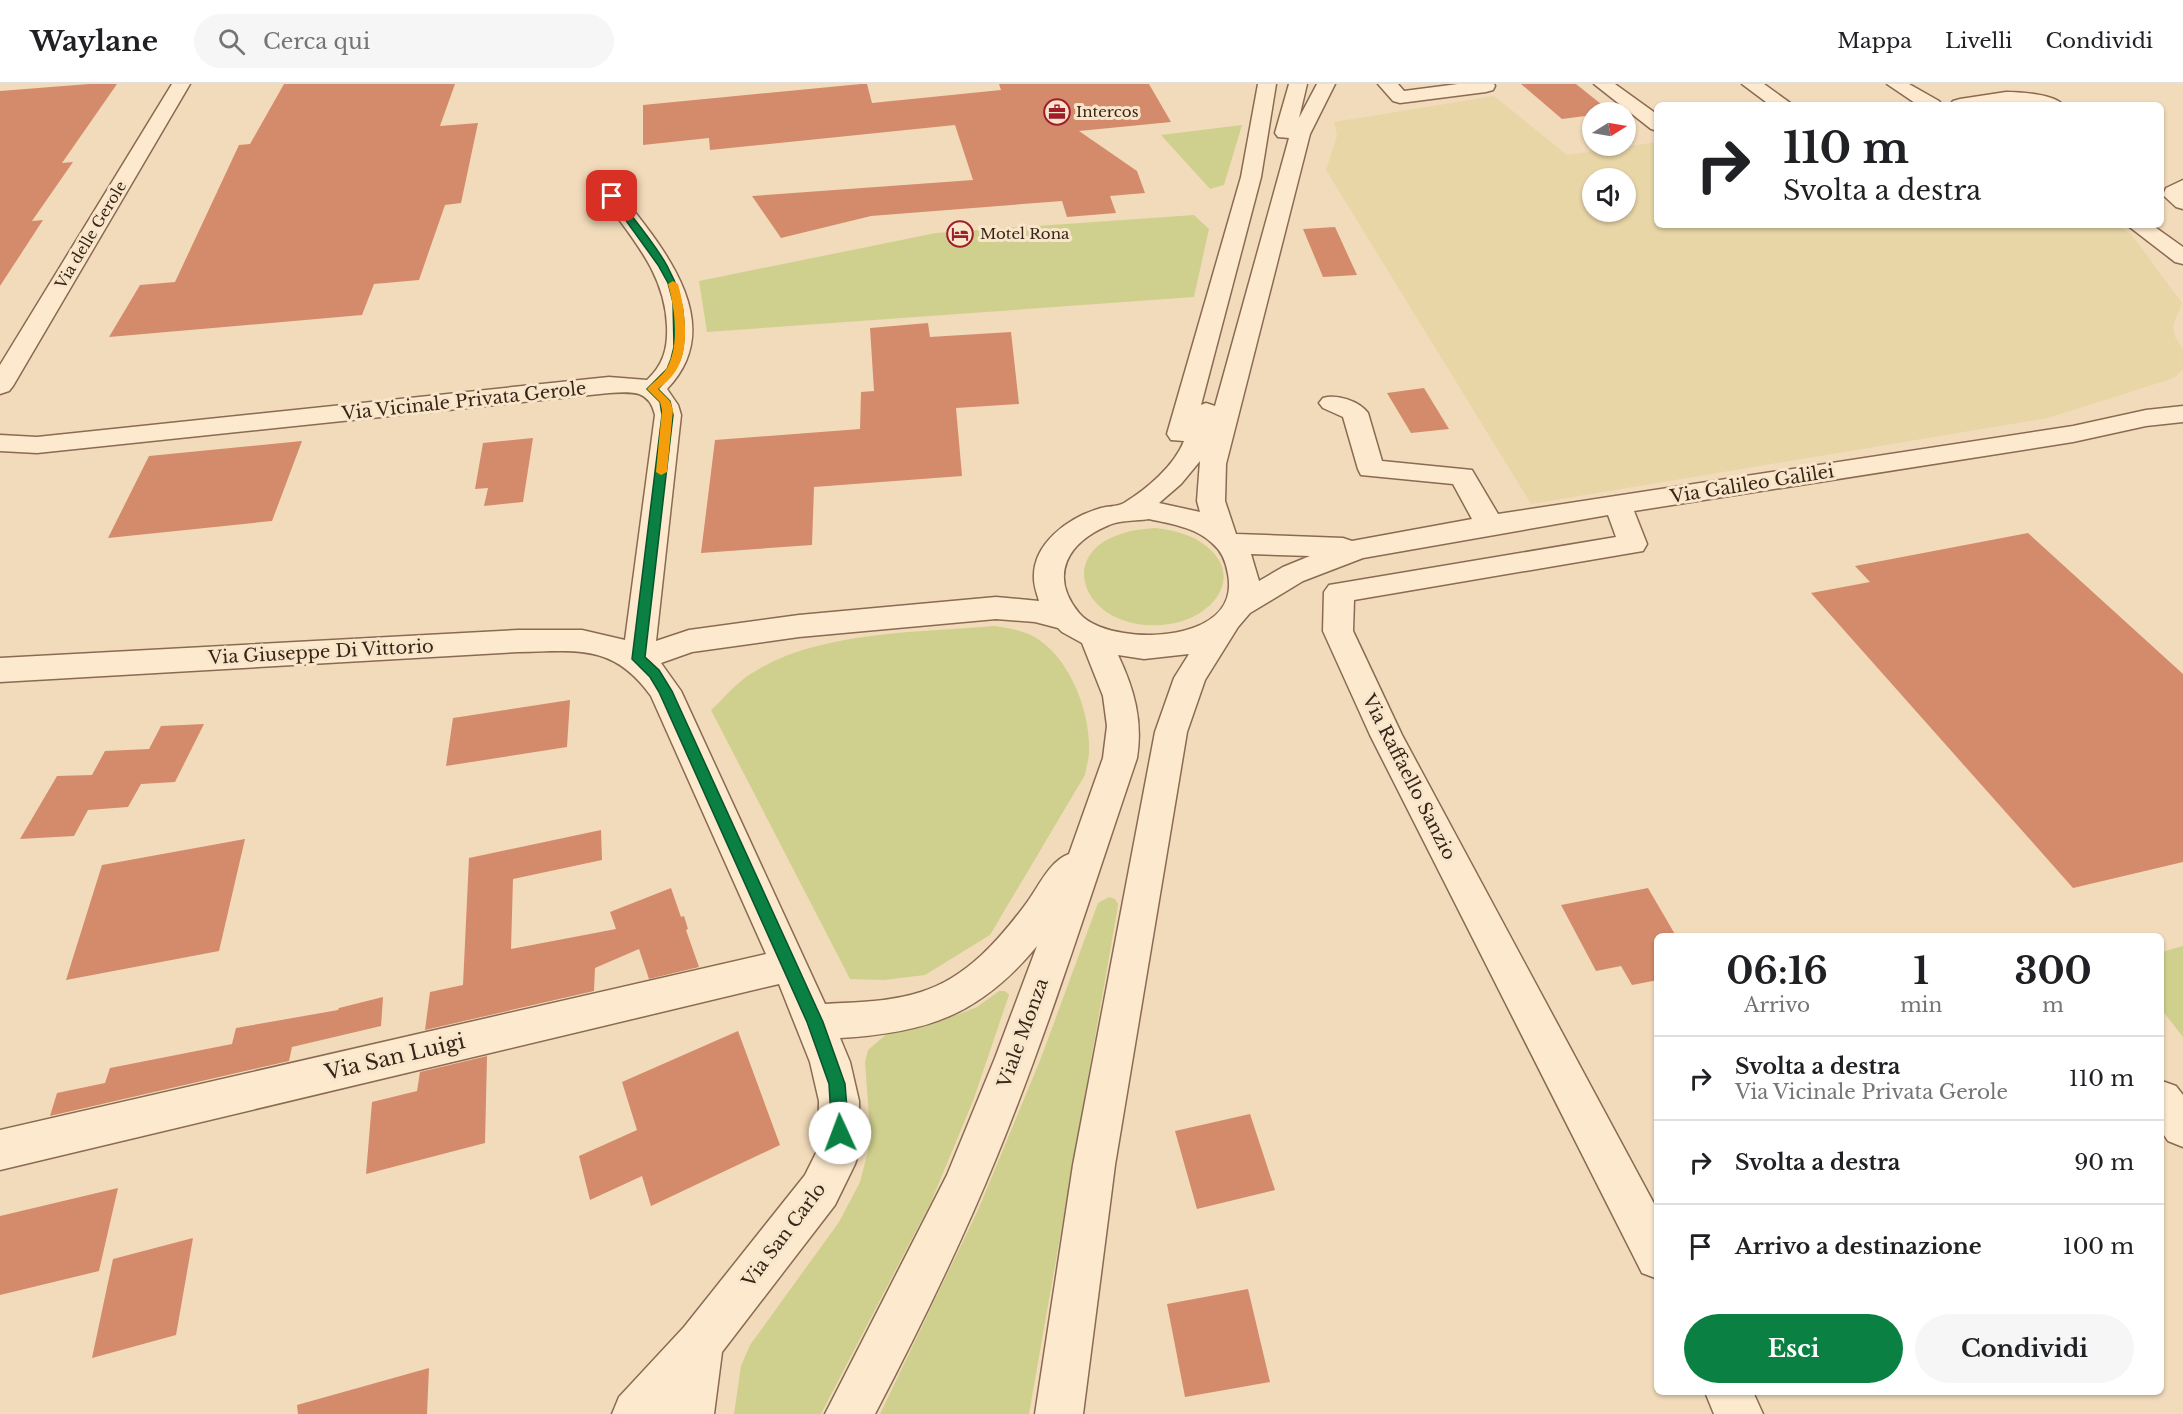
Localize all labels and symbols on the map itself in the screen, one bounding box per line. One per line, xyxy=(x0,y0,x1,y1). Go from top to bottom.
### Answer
office icon: Intercos xyxy=(1042,97,1072,127)
place label: Intercos xyxy=(1076,102,1139,121)
north arrow xyxy=(1582,102,1636,156)
pin xyxy=(586,170,637,221)
street label: Via delle Gerole xyxy=(50,177,130,293)
hotel icon: Motel Rona xyxy=(945,219,975,249)
place label: Motel Rona xyxy=(980,224,1070,243)
street label: Via Vicinale Privata Gerole xyxy=(340,377,587,425)
street label: Via Galileo Galilei xyxy=(1667,460,1836,508)
street label: Via Giuseppe Di Vittorio xyxy=(207,635,434,669)
street label: Via Raffaello Sanzio xyxy=(1357,690,1460,864)
street label: Viale Monza xyxy=(993,975,1053,1092)
street label: Via San Luigi xyxy=(322,1028,467,1086)
position arrow xyxy=(808,1101,872,1165)
street label: Via San Carlo xyxy=(737,1179,830,1292)

